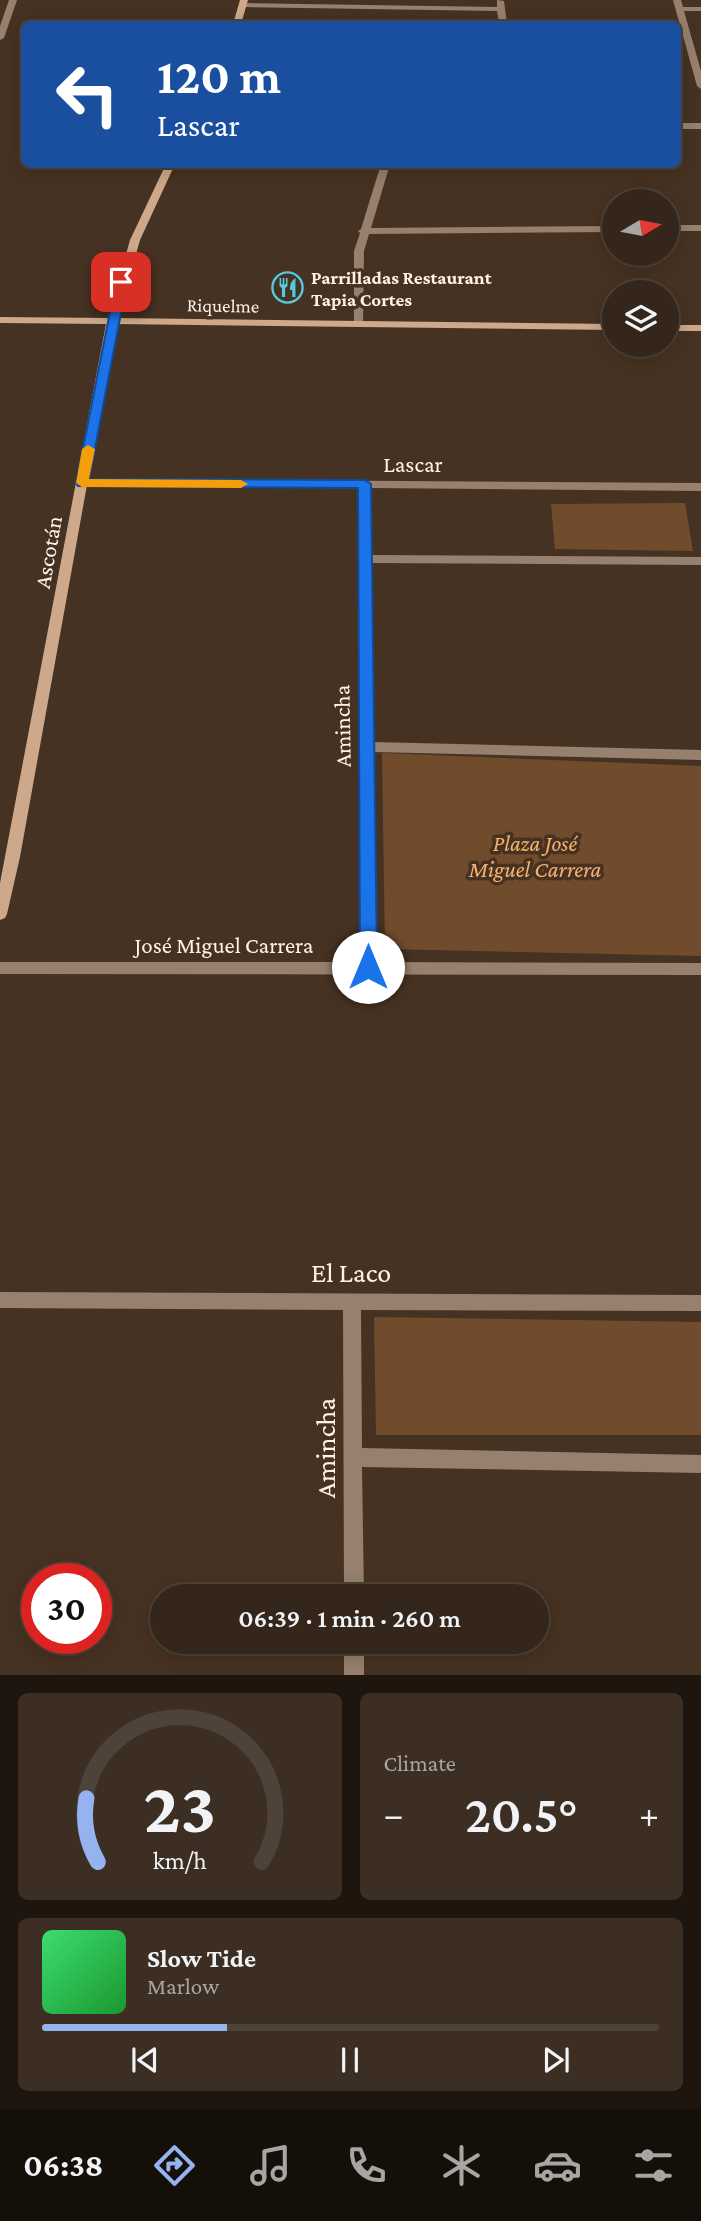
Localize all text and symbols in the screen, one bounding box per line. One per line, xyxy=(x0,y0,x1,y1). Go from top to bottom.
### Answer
icon: left xyxy=(42,49,133,140)
text: 120 m xyxy=(157,49,281,104)
text: Lascar xyxy=(157,107,240,143)
north arrow xyxy=(602,189,679,266)
map controls xyxy=(602,189,679,357)
pin xyxy=(91,252,151,312)
icon: arrive xyxy=(102,263,140,301)
place label: Parrilladas Restaurant Tapia Cortes xyxy=(311,267,492,310)
restaurant icon: Parrilladas Restaurant Tapia Cortes xyxy=(271,271,305,305)
button: layers xyxy=(602,280,679,357)
street label: Riquelme xyxy=(187,294,259,317)
street label: Lascar xyxy=(383,451,443,477)
street label: Ascotán xyxy=(29,514,67,590)
street label: Amincha xyxy=(328,684,356,767)
park label: Plaza José Miguel Carrera xyxy=(468,830,602,882)
position arrow xyxy=(331,930,405,1004)
street label: José Miguel Carrera xyxy=(133,932,314,958)
street label: El Laco xyxy=(311,1257,391,1288)
street label: Amincha xyxy=(310,1398,341,1498)
speed limit sign: 30 xyxy=(21,1563,112,1654)
text: 06:39 · 1 min · 260 m xyxy=(238,1604,461,1633)
text: Climate xyxy=(384,1750,456,1776)
text: 23 xyxy=(143,1768,216,1849)
text: 20.5° xyxy=(465,1785,578,1843)
text: − xyxy=(384,1793,404,1835)
text: + xyxy=(639,1793,659,1835)
text: km/h xyxy=(153,1847,207,1874)
text: Slow Tide xyxy=(147,1944,256,1973)
text: Marlow xyxy=(147,1973,219,1999)
icon: previous xyxy=(126,2041,164,2079)
icon: pause xyxy=(331,2041,369,2079)
icon: next xyxy=(537,2041,575,2079)
icon: directions xyxy=(150,2141,199,2190)
icon: music xyxy=(246,2141,295,2190)
icon: phone xyxy=(342,2141,391,2190)
icon: climate xyxy=(437,2141,486,2190)
icon: car xyxy=(533,2141,582,2190)
icon: filters xyxy=(629,2141,678,2190)
text: 06:38 xyxy=(23,2147,103,2183)

